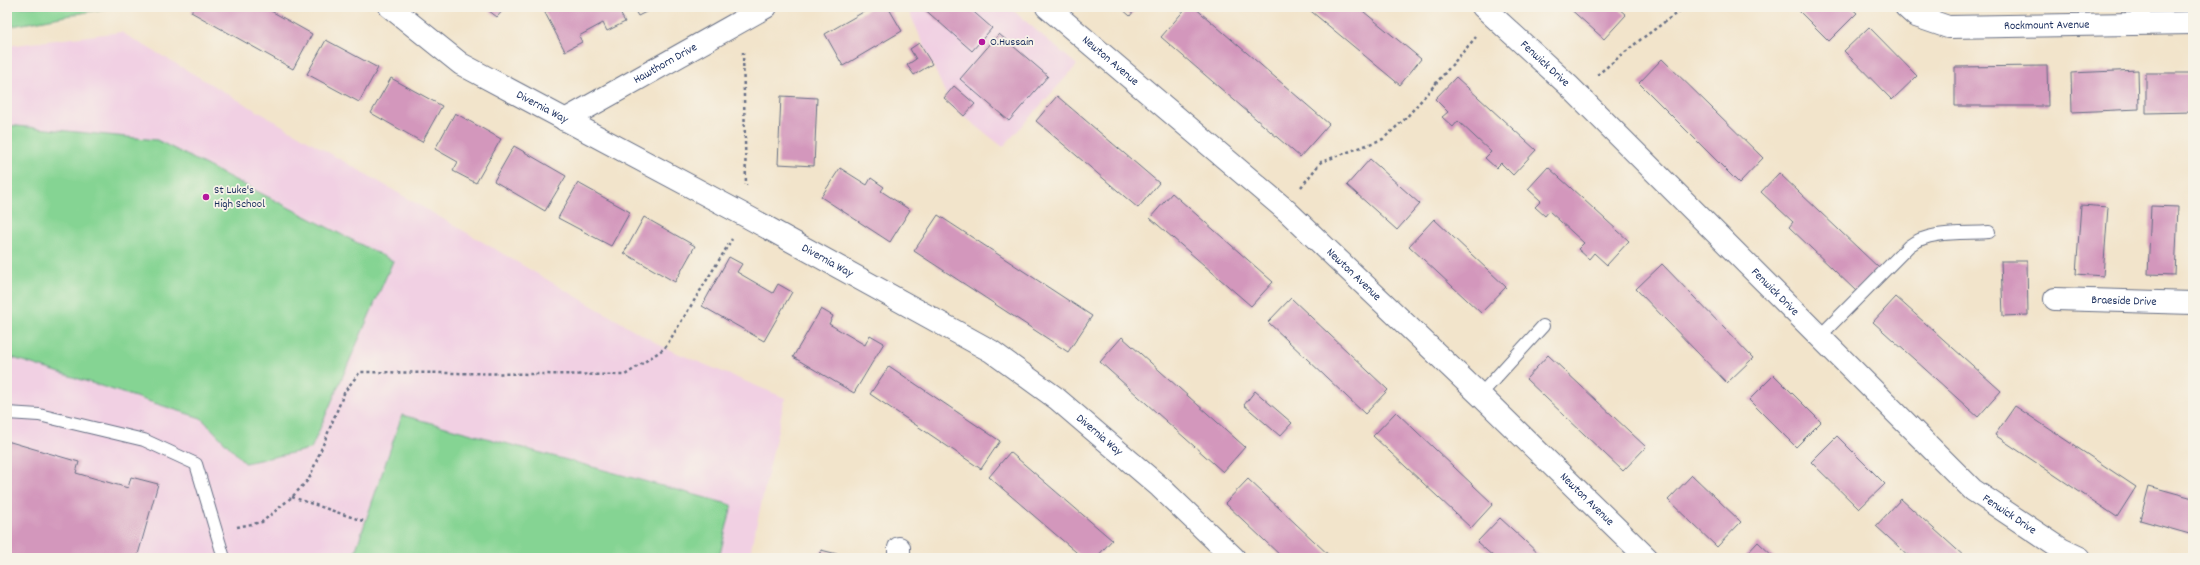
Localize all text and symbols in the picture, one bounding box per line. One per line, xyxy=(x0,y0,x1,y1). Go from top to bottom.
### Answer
street label: Rockmount Avenue xyxy=(2004,16,2090,35)
street label: Newton Avenue xyxy=(1078,32,1142,90)
place label: O.Hussain xyxy=(990,34,1034,51)
marker: O.Hussain xyxy=(977,37,987,47)
street label: Fenwick Drive xyxy=(1516,37,1573,91)
street label: Hawthorn Drive xyxy=(630,39,700,88)
street label: Divernia Way xyxy=(513,86,572,129)
place label: St Luke's High School xyxy=(214,182,265,213)
marker: St Luke's High School xyxy=(201,192,211,202)
street label: Divernia Way xyxy=(798,240,857,283)
street label: Newton Avenue xyxy=(1322,244,1385,305)
street label: Fenwick Drive xyxy=(1747,264,1803,320)
street label: Braeside Drive xyxy=(2091,292,2157,310)
street label: Divernia Way xyxy=(1072,410,1127,461)
street label: Newton Avenue xyxy=(1556,469,1618,530)
street label: Fenwick Drive xyxy=(1979,490,2040,539)

